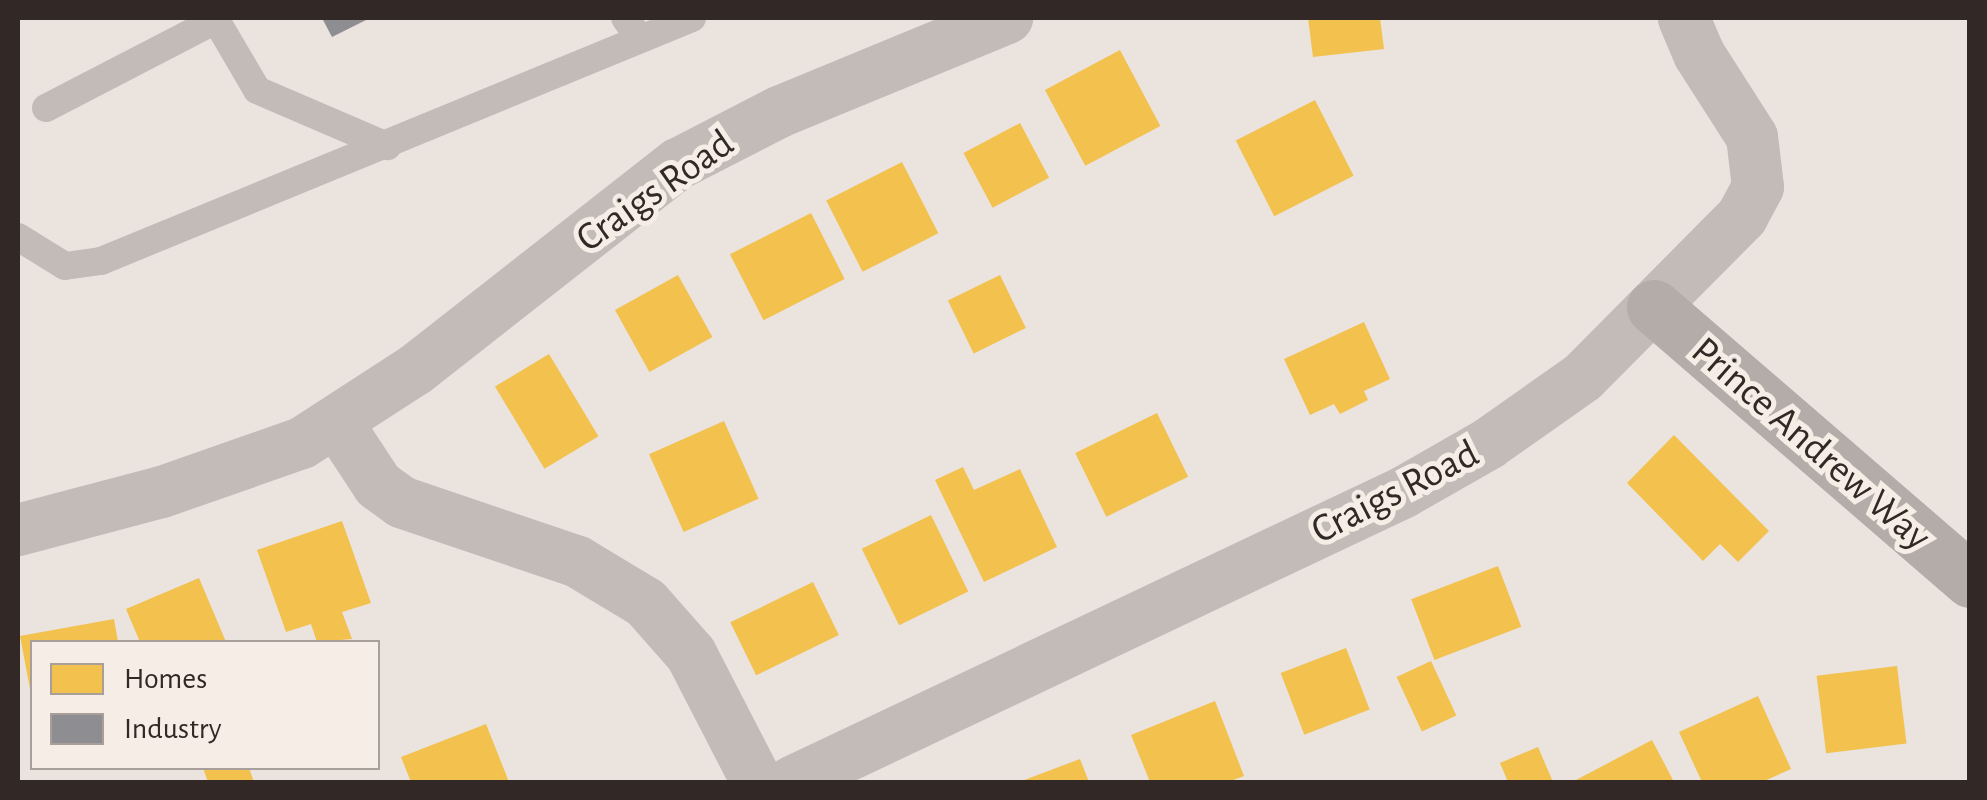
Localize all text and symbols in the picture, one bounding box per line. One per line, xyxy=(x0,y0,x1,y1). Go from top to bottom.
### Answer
street label: Craigs Road xyxy=(567,119,743,263)
street label: Prince Andrew Way xyxy=(1681,327,1941,561)
street label: Craigs Road xyxy=(1303,430,1487,554)
legend xyxy=(30,640,380,770)
text: Homes xyxy=(124,664,207,694)
text: Industry xyxy=(124,714,222,744)

